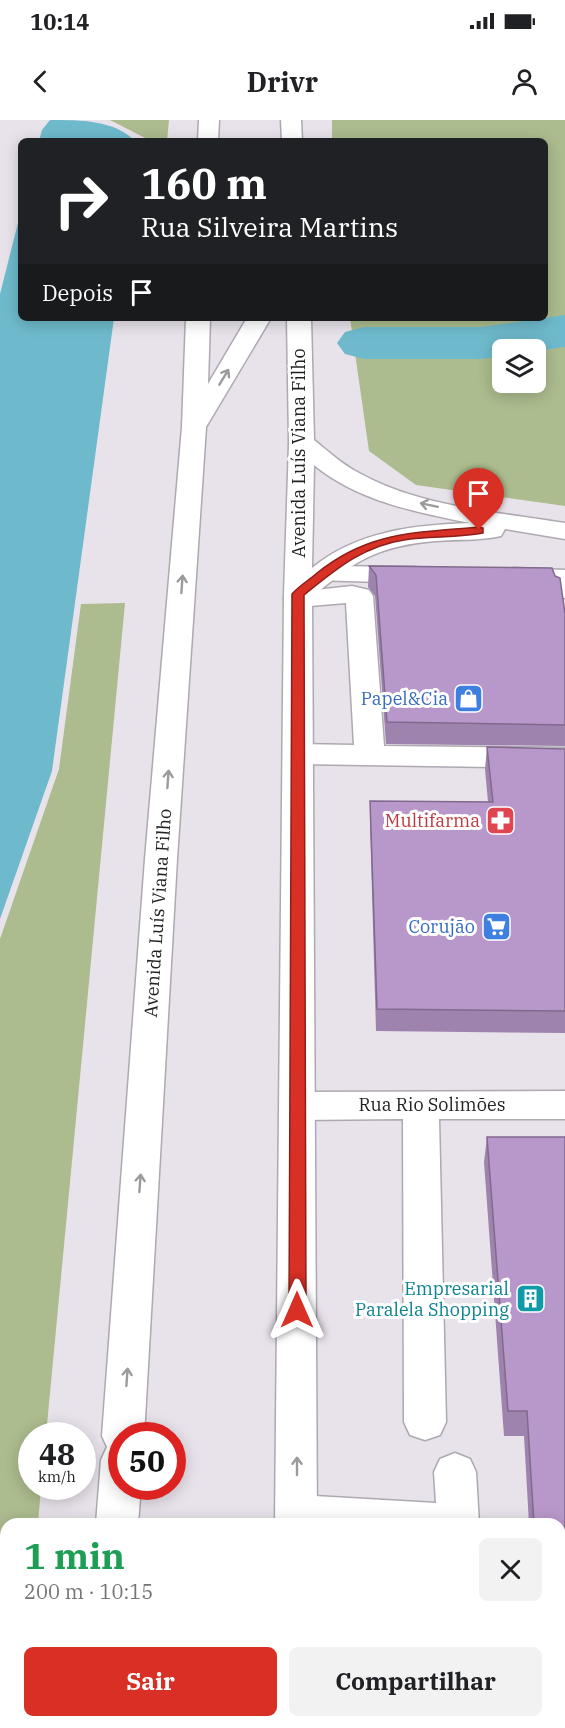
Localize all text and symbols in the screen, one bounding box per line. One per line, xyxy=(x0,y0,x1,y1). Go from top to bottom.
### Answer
text: 10:14 xyxy=(30,7,89,36)
text: Drivr xyxy=(247,64,318,99)
icon: back xyxy=(24,65,57,98)
icon: person xyxy=(508,65,541,98)
text: 160 m xyxy=(141,156,267,211)
icon: right xyxy=(42,162,120,240)
text: Rua Silveira Martins xyxy=(141,209,398,244)
icon: arrive xyxy=(125,276,158,309)
text: Depois xyxy=(42,278,113,307)
map controls xyxy=(492,339,546,393)
button: layers xyxy=(492,339,546,393)
street label: Avenida Luís Viana Filho xyxy=(287,348,310,558)
one-way arrow xyxy=(219,369,231,386)
pin xyxy=(453,468,504,530)
icon: arrive xyxy=(462,477,495,510)
one-way arrow xyxy=(420,499,439,510)
one-way arrow xyxy=(177,575,188,595)
shop icon: Papel&Cia xyxy=(453,683,485,715)
place label: Papel&Cia xyxy=(361,687,448,710)
one-way arrow xyxy=(162,769,173,789)
pharmacy icon: Multifarma xyxy=(485,805,517,837)
street label: Avenida Luís Viana Filho xyxy=(139,808,176,1018)
place label: Multifarma xyxy=(385,809,480,832)
supermarket icon: Corujão xyxy=(480,911,512,943)
place label: Corujão xyxy=(408,915,475,938)
street label: Rua Rio Solimões xyxy=(359,1093,505,1116)
one-way arrow xyxy=(135,1173,146,1193)
place label: Empresarial Paralela Shopping xyxy=(355,1277,509,1321)
position arrow xyxy=(265,1278,329,1342)
building icon: Empresarial Paralela Shopping xyxy=(514,1283,546,1315)
one-way arrow xyxy=(122,1368,133,1388)
speed limit sign: 50 xyxy=(108,1422,186,1500)
text: 48 xyxy=(39,1434,75,1473)
one-way arrow xyxy=(291,1456,303,1476)
text: km/h xyxy=(38,1467,76,1486)
text: 1 min xyxy=(24,1532,125,1579)
button: close xyxy=(479,1538,542,1601)
text: 200 m · 10:15 xyxy=(24,1578,153,1605)
button: Sair xyxy=(24,1647,277,1716)
button: Compartilhar xyxy=(289,1647,542,1716)

